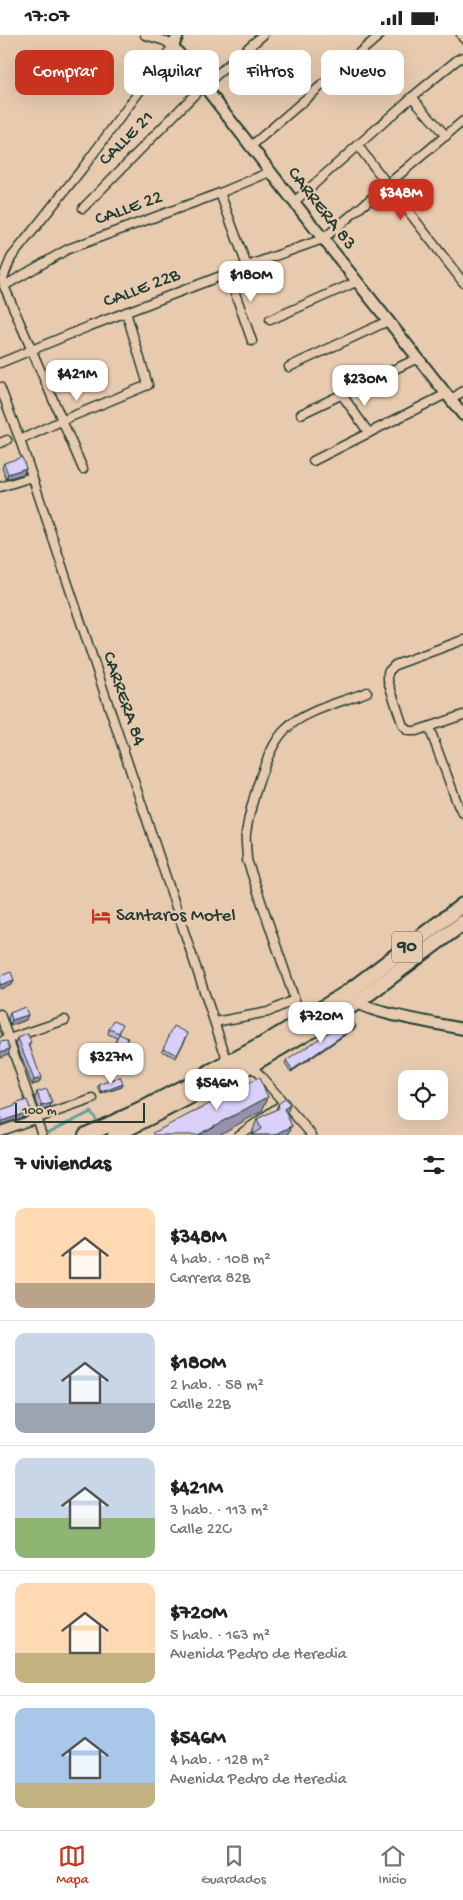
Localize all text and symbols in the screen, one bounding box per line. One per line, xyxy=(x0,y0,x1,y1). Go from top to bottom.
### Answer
text: 17:07 xyxy=(25,6,69,29)
chip: Comprar xyxy=(15,50,114,95)
chip: Alquilar xyxy=(124,50,219,95)
chip: Filtros xyxy=(229,50,311,95)
chip: Nuevo xyxy=(321,50,404,95)
street label: CALLE 21 xyxy=(95,107,159,171)
street label: CARRERA 83 xyxy=(281,163,361,255)
pin: $348M xyxy=(366,179,436,221)
text: $348M xyxy=(380,185,422,204)
street label: CALLE 22 xyxy=(92,186,166,232)
pin: $180M xyxy=(216,261,286,303)
street label: CALLE 22B xyxy=(100,263,185,314)
text: $180M xyxy=(230,267,272,286)
pin: $421M xyxy=(42,359,112,402)
pin: $230M xyxy=(330,365,400,407)
text: $421M xyxy=(57,366,97,385)
text: $230M xyxy=(343,371,387,390)
street label: CARRERA 84 xyxy=(96,649,150,749)
hotel icon: Santaros Motel xyxy=(90,905,112,927)
place label: Santaros Motel xyxy=(116,905,236,928)
road number: 90 xyxy=(392,931,422,963)
pin: $720M xyxy=(286,1001,356,1044)
text: $720M xyxy=(299,1008,343,1027)
pin: $327M xyxy=(76,1043,146,1085)
text: $327M xyxy=(90,1049,132,1068)
pin: $546M xyxy=(182,1069,252,1111)
map controls xyxy=(398,1070,448,1120)
button: locate xyxy=(398,1070,448,1120)
text: $546M xyxy=(196,1075,238,1094)
scale bar xyxy=(15,1100,145,1123)
text: 100 m xyxy=(22,1103,57,1120)
icon: filters xyxy=(420,1151,448,1179)
text: 7 viviendas xyxy=(15,1153,111,1178)
text: $348M xyxy=(170,1226,226,1251)
icon: home xyxy=(55,1228,115,1288)
text: 4 hab. · 108 m² xyxy=(170,1251,271,1270)
text: Carrera 82B xyxy=(170,1270,250,1289)
text: $180M xyxy=(170,1352,226,1377)
icon: home xyxy=(55,1353,115,1413)
text: 2 hab. · 58 m² xyxy=(170,1377,264,1396)
text: Calle 22B xyxy=(170,1396,231,1415)
text: $421M xyxy=(170,1477,223,1502)
icon: home xyxy=(55,1478,115,1538)
text: 3 hab. · 113 m² xyxy=(170,1502,268,1521)
text: Calle 22C xyxy=(170,1521,231,1540)
text: $720M xyxy=(170,1602,227,1627)
icon: home xyxy=(55,1603,115,1663)
text: 5 hab. · 163 m² xyxy=(170,1627,270,1646)
text: Avenida Pedro de Heredia xyxy=(170,1646,347,1665)
text: $546M xyxy=(170,1727,226,1752)
icon: home xyxy=(55,1728,115,1788)
text: 4 hab. · 128 m² xyxy=(170,1752,269,1771)
text: Avenida Pedro de Heredia xyxy=(170,1771,347,1790)
tab: Mapa xyxy=(56,1842,88,1889)
tab: Guardados xyxy=(201,1842,266,1889)
tab: Inicio xyxy=(379,1842,407,1889)

